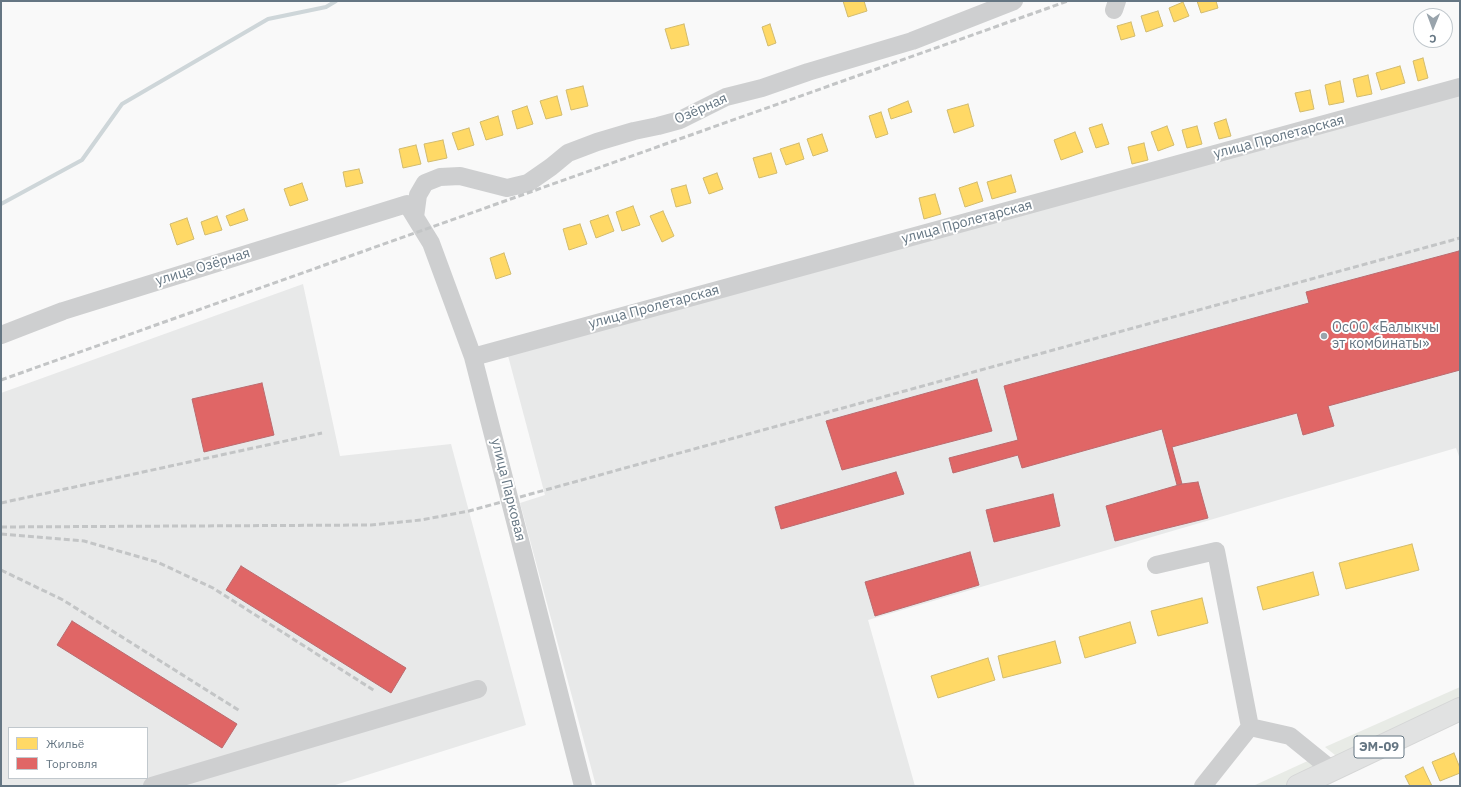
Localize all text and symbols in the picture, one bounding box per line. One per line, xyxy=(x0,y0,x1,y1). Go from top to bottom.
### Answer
north arrow xyxy=(1413,8,1453,48)
text: С xyxy=(1429,32,1437,46)
street label: Озёрная xyxy=(672,90,730,128)
street label: улица Пролетарская xyxy=(1212,111,1346,163)
street label: улица Пролетарская xyxy=(900,196,1034,248)
street label: улица Озёрная xyxy=(154,245,252,289)
street label: улица Пролетарская xyxy=(587,281,721,333)
place label: ОсОО «Балыкчы эт комбинаты» xyxy=(1332,320,1439,352)
marker: ОсОО «Балыкчы эт комбинаты» xyxy=(1319,331,1329,341)
street label: улица Парковая xyxy=(487,437,529,543)
legend xyxy=(8,727,148,779)
text: Жильё xyxy=(46,736,84,751)
road number: ЭМ-09 xyxy=(1354,736,1404,758)
text: Торговля xyxy=(46,756,97,771)

